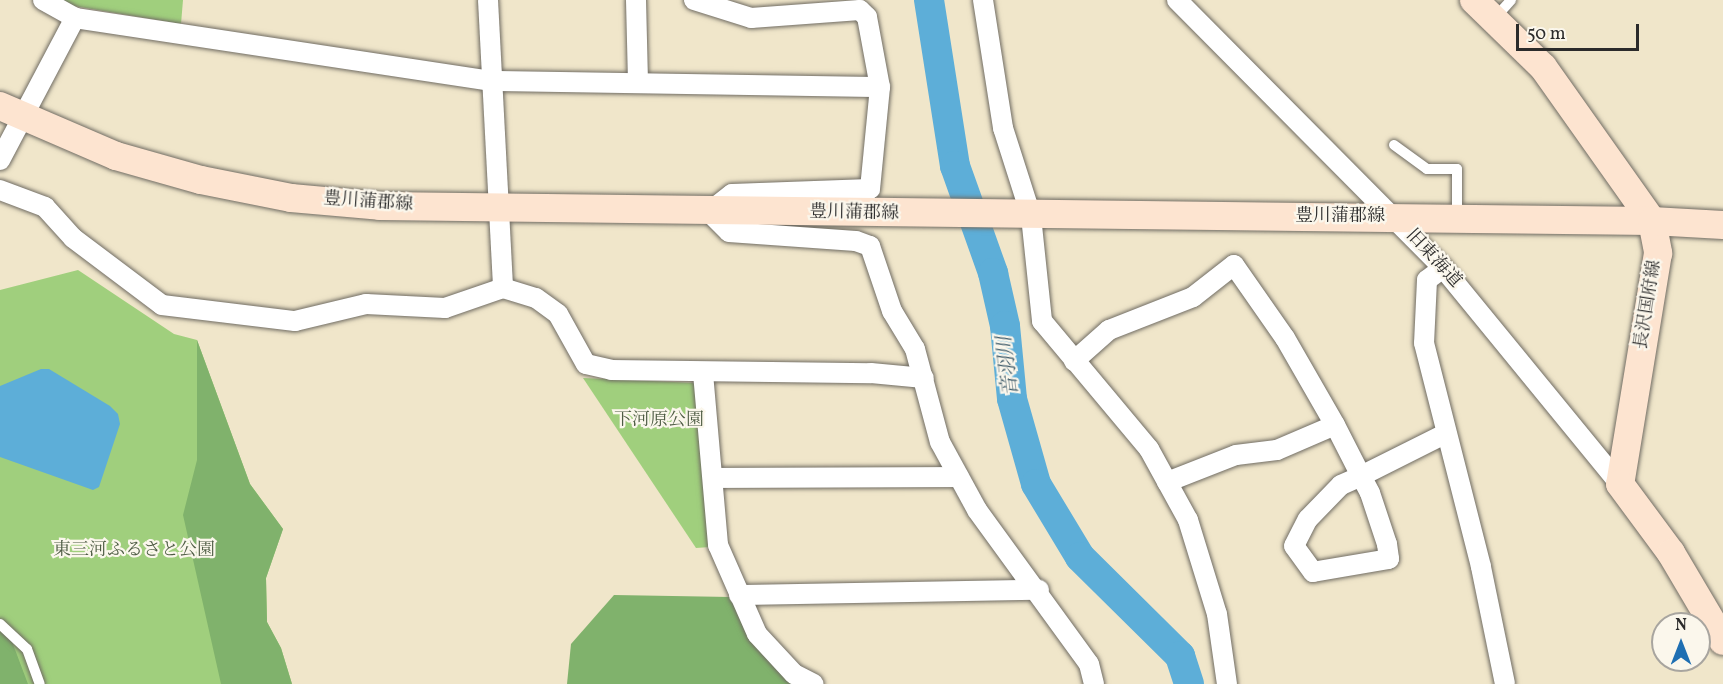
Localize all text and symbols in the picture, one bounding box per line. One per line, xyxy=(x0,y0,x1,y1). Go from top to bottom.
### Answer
scale bar xyxy=(1519,12,1642,50)
text: 50 m xyxy=(1527,22,1566,47)
street label: 豊川蒲郡線 xyxy=(322,189,414,217)
street label: 豊川蒲郡線 xyxy=(809,202,899,226)
street label: 豊川蒲郡線 xyxy=(1295,206,1385,228)
street label: 旧東海道 xyxy=(1401,225,1465,293)
street label: 長沢国府線 xyxy=(1631,259,1667,351)
water label: 音羽川 xyxy=(993,335,1025,397)
park label: 下河原公園 xyxy=(614,410,704,432)
park label: 東三河ふるさと公園 xyxy=(53,540,215,562)
north arrow xyxy=(1651,612,1711,672)
text: N xyxy=(1675,615,1687,637)

